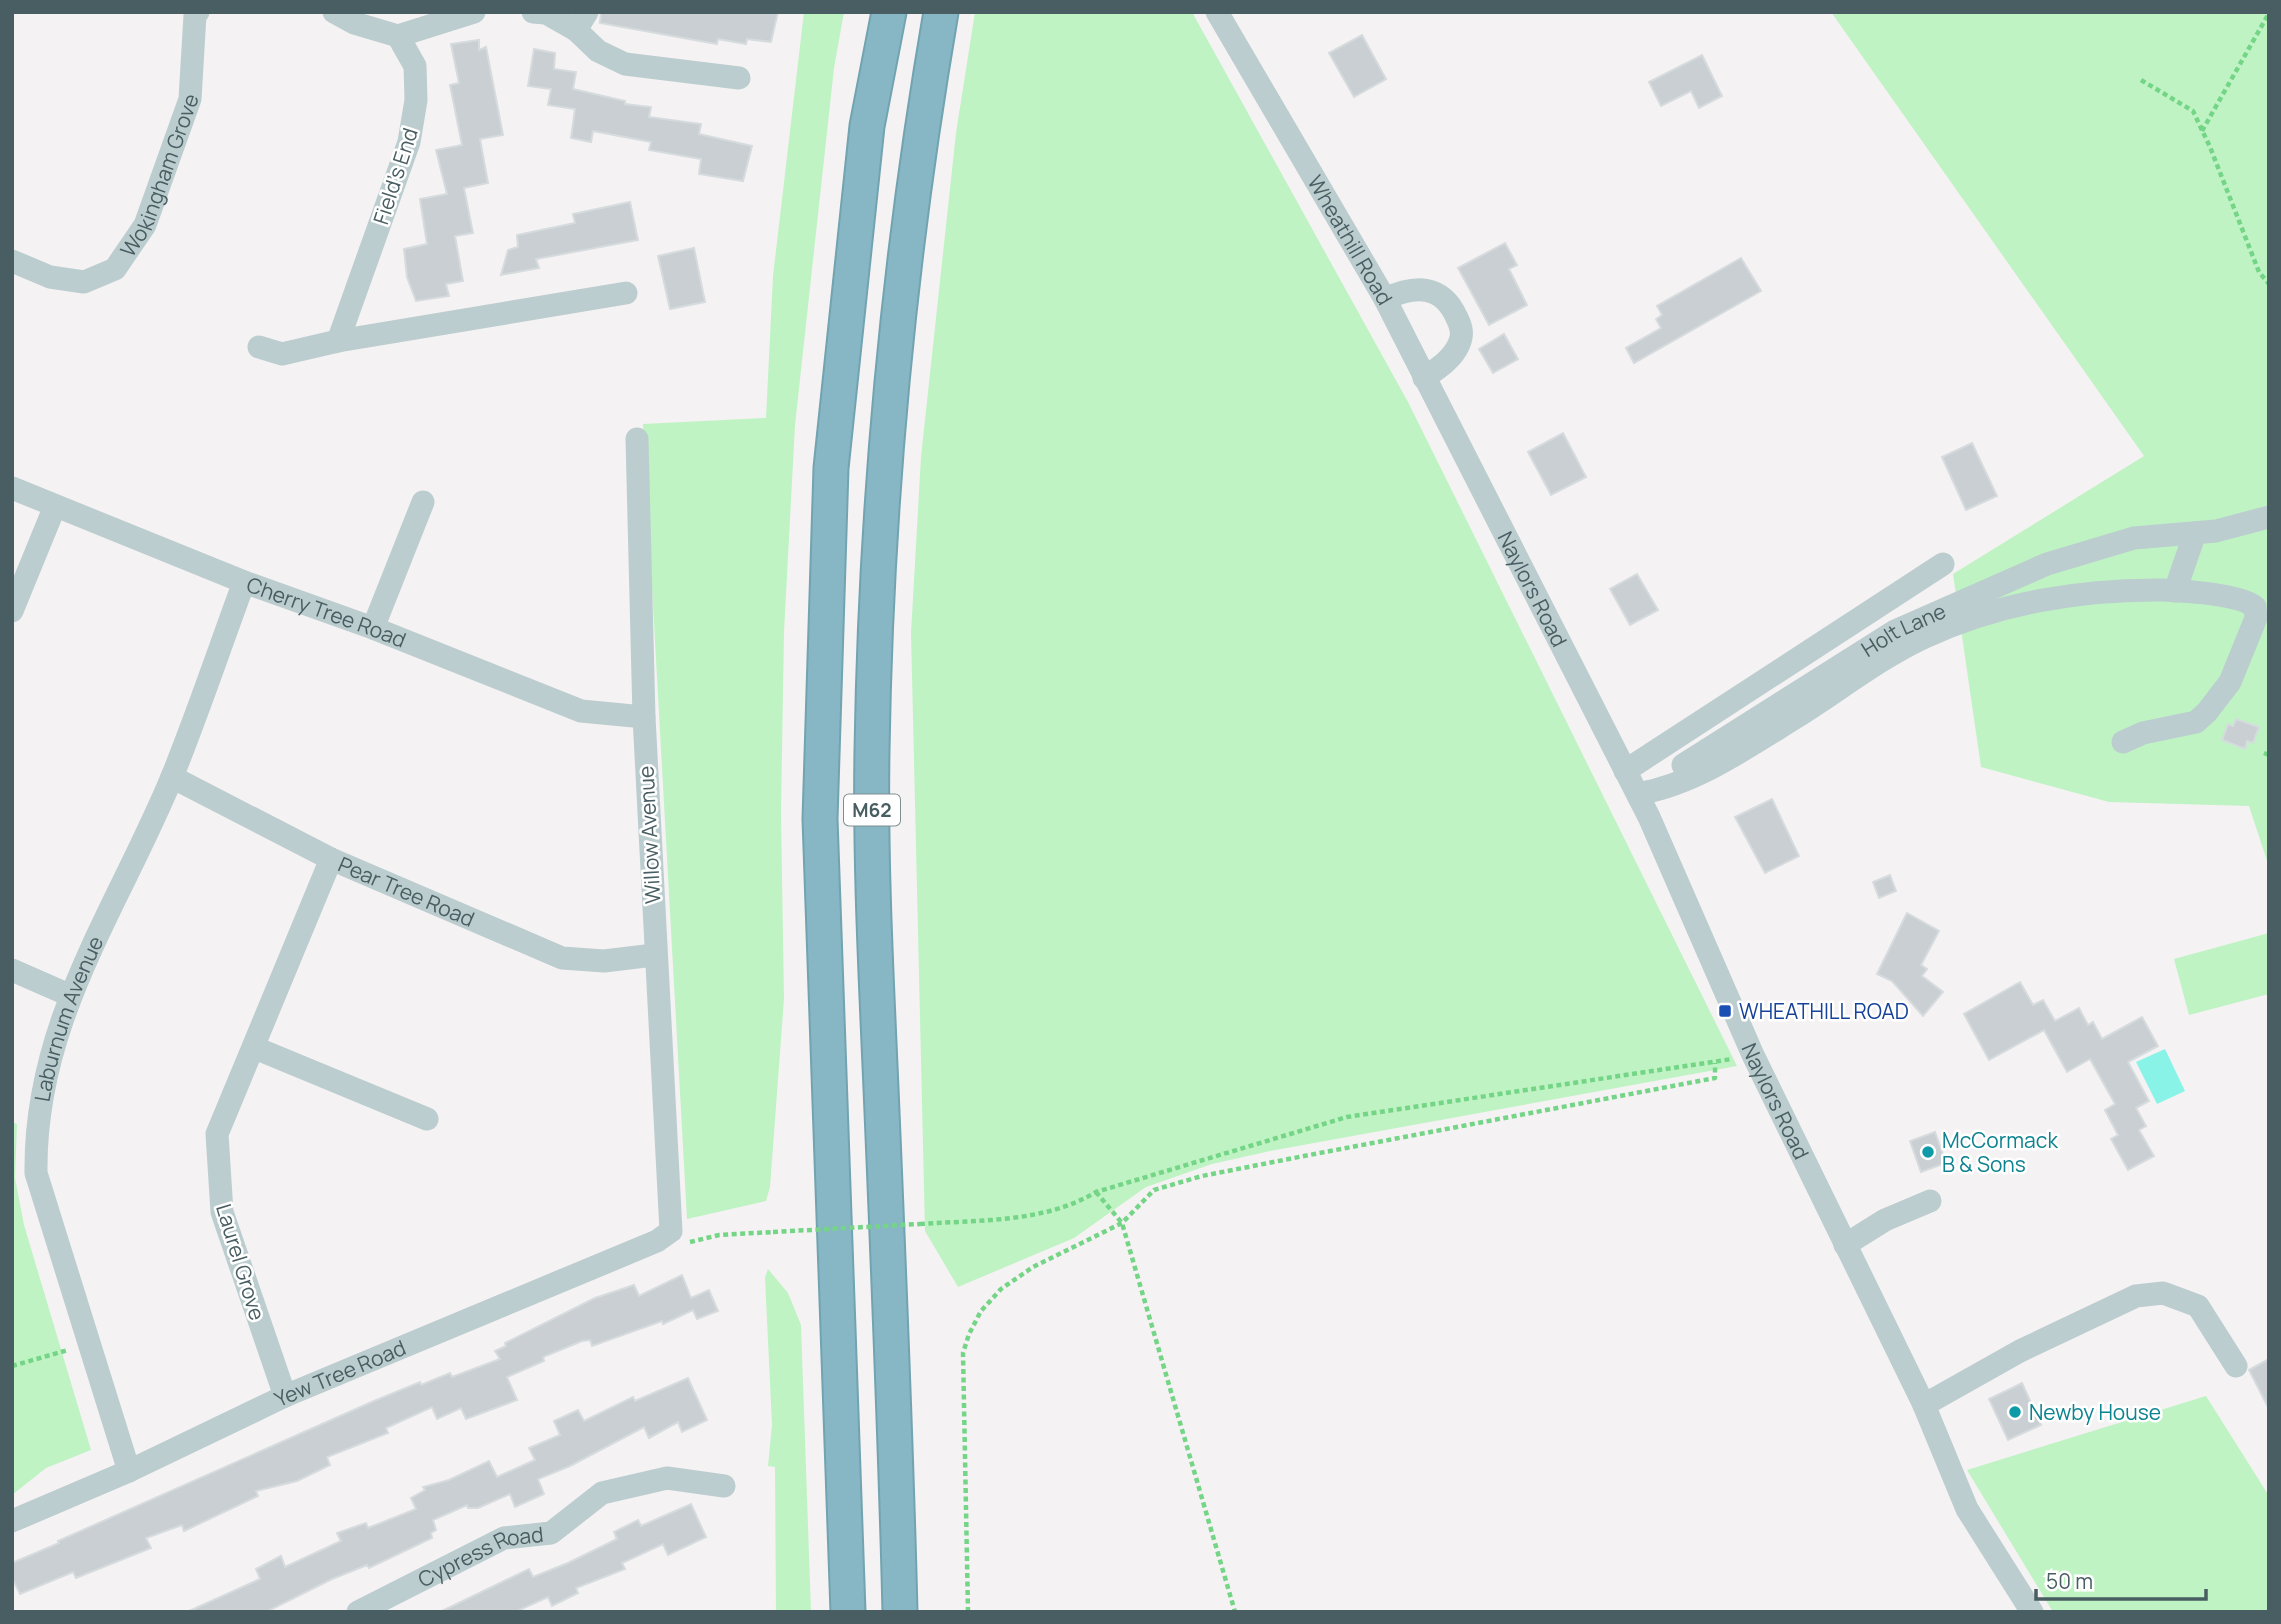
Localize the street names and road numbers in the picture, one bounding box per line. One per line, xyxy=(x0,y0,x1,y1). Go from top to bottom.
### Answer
street label: Wokingham Grove xyxy=(113,90,205,262)
street label: Field's End xyxy=(366,124,424,228)
street label: Wheathill Road xyxy=(1302,170,1399,310)
street label: Naylors Road xyxy=(1492,526,1574,651)
street label: Cherry Tree Road xyxy=(243,570,410,654)
street label: Holt Lane xyxy=(1856,596,1950,663)
street label: Willow Avenue xyxy=(631,765,667,905)
road number: M62 xyxy=(844,794,900,825)
street label: Pear Tree Road xyxy=(334,850,479,933)
street label: Laburnum Avenue xyxy=(28,931,109,1104)
street label: Naylors Road xyxy=(1735,1039,1816,1164)
street label: Laurel Grove xyxy=(210,1200,272,1324)
street label: Yew Tree Road xyxy=(270,1333,410,1413)
street label: Cypress Road xyxy=(413,1520,545,1593)

